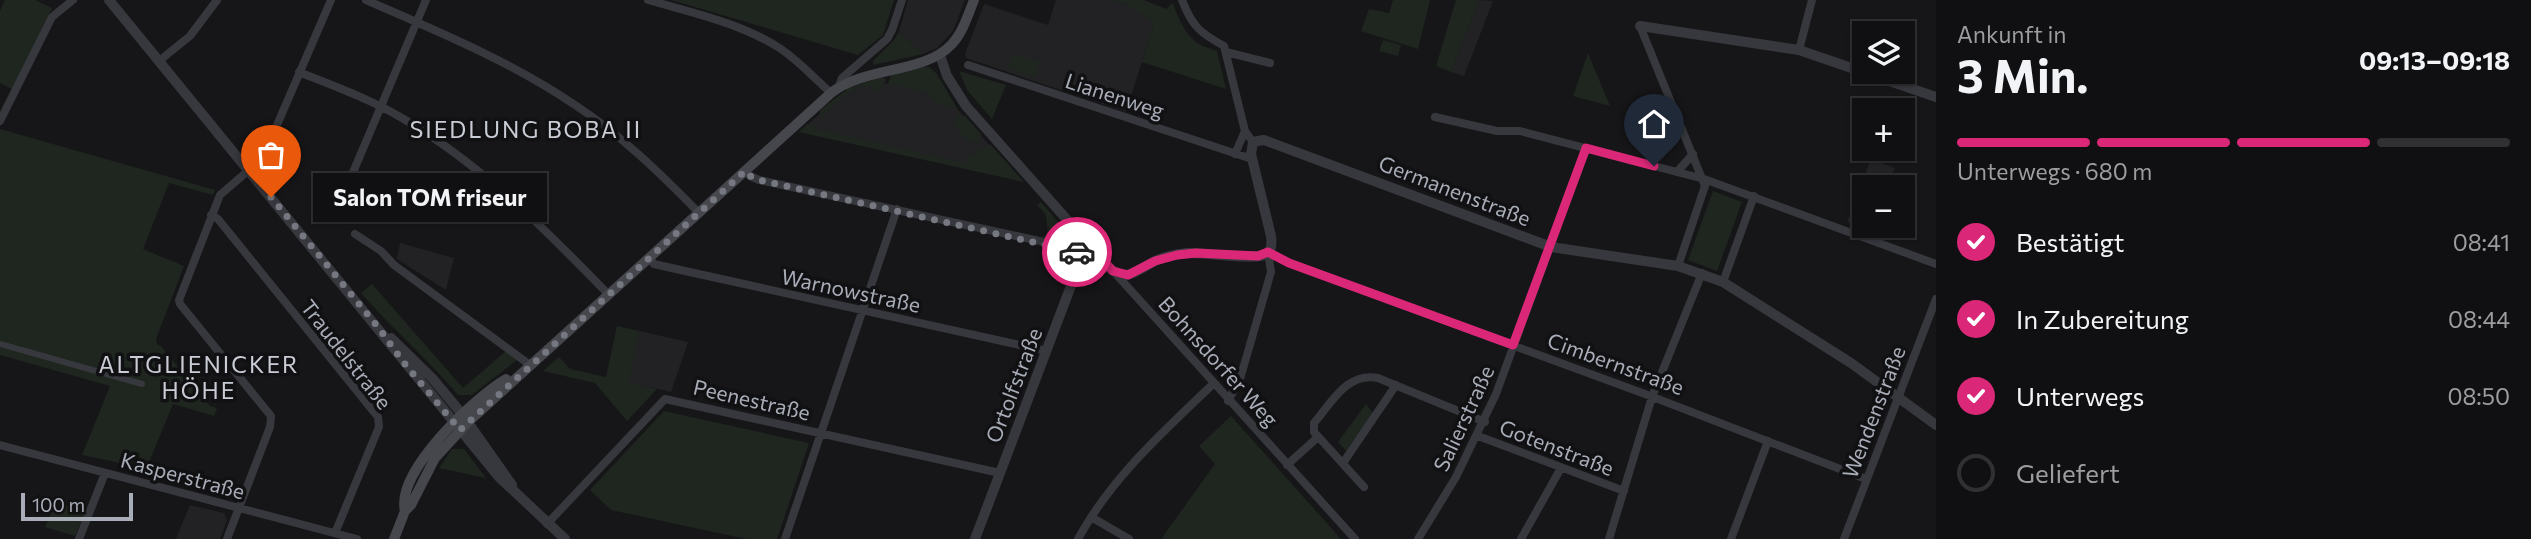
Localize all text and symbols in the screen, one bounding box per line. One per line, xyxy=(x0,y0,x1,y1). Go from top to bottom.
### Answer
text: Ankunft in xyxy=(1957,20,2067,48)
map controls xyxy=(1852,21,1915,238)
button: layers xyxy=(1852,21,1915,84)
text: 09:13–09:18 xyxy=(2359,44,2510,75)
text: 3 Min. xyxy=(1957,46,2089,102)
street label: Lianenweg xyxy=(1063,67,1167,123)
pin xyxy=(1624,94,1684,166)
button: + xyxy=(1852,98,1915,161)
icon: home xyxy=(1635,105,1673,143)
district label: SIEDLUNG BOBA II xyxy=(410,115,642,143)
pin xyxy=(241,125,301,197)
icon: bag xyxy=(252,136,290,174)
street label: Germanenstraße xyxy=(1376,150,1534,230)
text: Unterwegs · 680 m xyxy=(1957,157,2152,185)
callout: Salon TOM friseur xyxy=(313,172,548,222)
button: − xyxy=(1852,175,1915,238)
text: Salon TOM friseur xyxy=(333,183,527,211)
courier xyxy=(1042,217,1112,287)
icon: check xyxy=(1957,223,1995,261)
text: Bestätigt xyxy=(2016,226,2125,257)
text: 08:41 xyxy=(2453,228,2510,256)
icon: car xyxy=(1058,233,1096,271)
street label: Warnowstraße xyxy=(779,263,923,317)
street label: Bohnsdorfer Weg xyxy=(1154,291,1284,431)
street label: Traudelstraße xyxy=(296,294,398,414)
icon: check xyxy=(1957,300,1995,338)
text: In Zubereitung xyxy=(2016,303,2189,334)
text: 08:44 xyxy=(2448,305,2510,333)
street label: Ortolfstraße xyxy=(980,324,1046,446)
street label: Cimbernstraße xyxy=(1544,327,1688,399)
street label: Wendenstraße xyxy=(1836,342,1910,482)
district label: ALTGLIENICKER HÖHE xyxy=(99,350,299,404)
street label: Salierstraße xyxy=(1428,361,1498,475)
street label: Peenestraße xyxy=(691,373,813,425)
icon: check xyxy=(1957,377,1995,415)
text: Unterwegs xyxy=(2016,380,2144,411)
text: 08:50 xyxy=(2447,382,2510,410)
street label: Gotenstraße xyxy=(1496,414,1618,480)
street label: Kasperstraße xyxy=(118,446,248,504)
text: Geliefert xyxy=(2016,457,2120,488)
scale bar xyxy=(21,490,133,522)
text: 100 m xyxy=(32,493,85,516)

